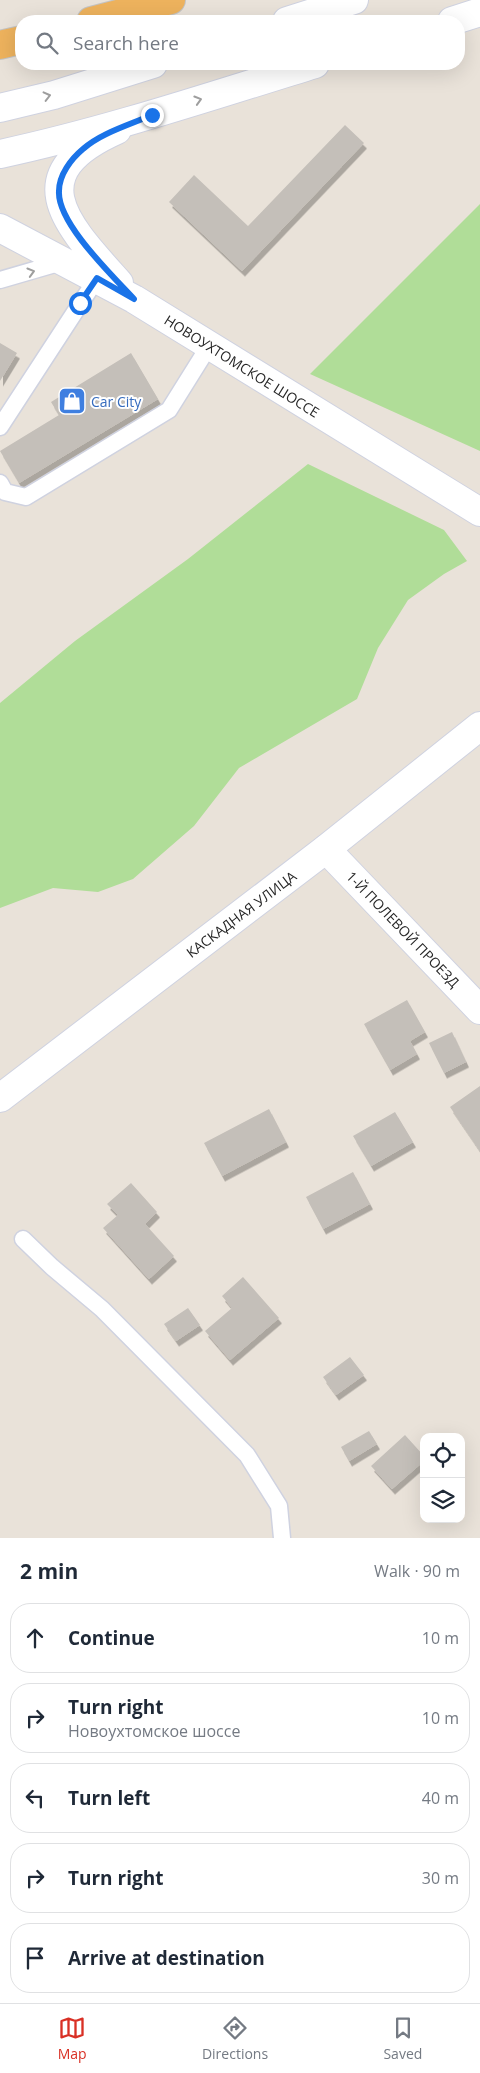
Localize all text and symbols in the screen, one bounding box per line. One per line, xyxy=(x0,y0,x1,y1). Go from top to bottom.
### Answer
search box xyxy=(15,15,465,70)
icon: search xyxy=(33,29,61,57)
text: Search here xyxy=(73,30,179,56)
one-way arrow xyxy=(43,91,52,102)
one-way arrow xyxy=(193,96,202,106)
route end xyxy=(141,104,164,127)
one-way arrow xyxy=(27,267,35,277)
route start xyxy=(69,292,92,315)
street label: НОВОУХТОМСКОЕ ШОССЕ xyxy=(161,310,323,422)
shop icon: Car City xyxy=(57,386,87,416)
place label: Car City xyxy=(91,392,142,411)
street label: КАСКАДНАЯ УЛИЦА xyxy=(182,866,300,962)
street label: 1-Й ПОЛЕВОЙ ПРОЕЗД xyxy=(342,867,464,992)
map controls xyxy=(420,1433,465,1523)
button: locate xyxy=(420,1433,465,1478)
button: layers xyxy=(420,1478,465,1523)
text: 2 min xyxy=(20,1557,78,1585)
text: Walk · 90 m xyxy=(374,1560,460,1582)
icon: ahead xyxy=(21,1624,49,1652)
text: Continue xyxy=(68,1625,155,1651)
text: 10 m xyxy=(422,1627,459,1649)
text: Turn right xyxy=(68,1694,163,1720)
icon: right xyxy=(21,1704,49,1732)
text: 10 m xyxy=(422,1707,459,1729)
text: Новоухтомское шоссе xyxy=(68,1720,240,1742)
icon: left xyxy=(21,1784,49,1812)
text: Turn left xyxy=(68,1785,150,1811)
text: 40 m xyxy=(422,1787,459,1809)
icon: right xyxy=(21,1864,49,1892)
text: Turn right xyxy=(68,1865,163,1891)
text: 30 m xyxy=(422,1867,459,1889)
icon: arrive xyxy=(21,1944,49,1972)
text: Arrive at destination xyxy=(68,1945,265,1971)
tab: Map xyxy=(58,2014,87,2063)
tab: Directions xyxy=(202,2014,268,2063)
tab: Saved xyxy=(383,2014,422,2063)

